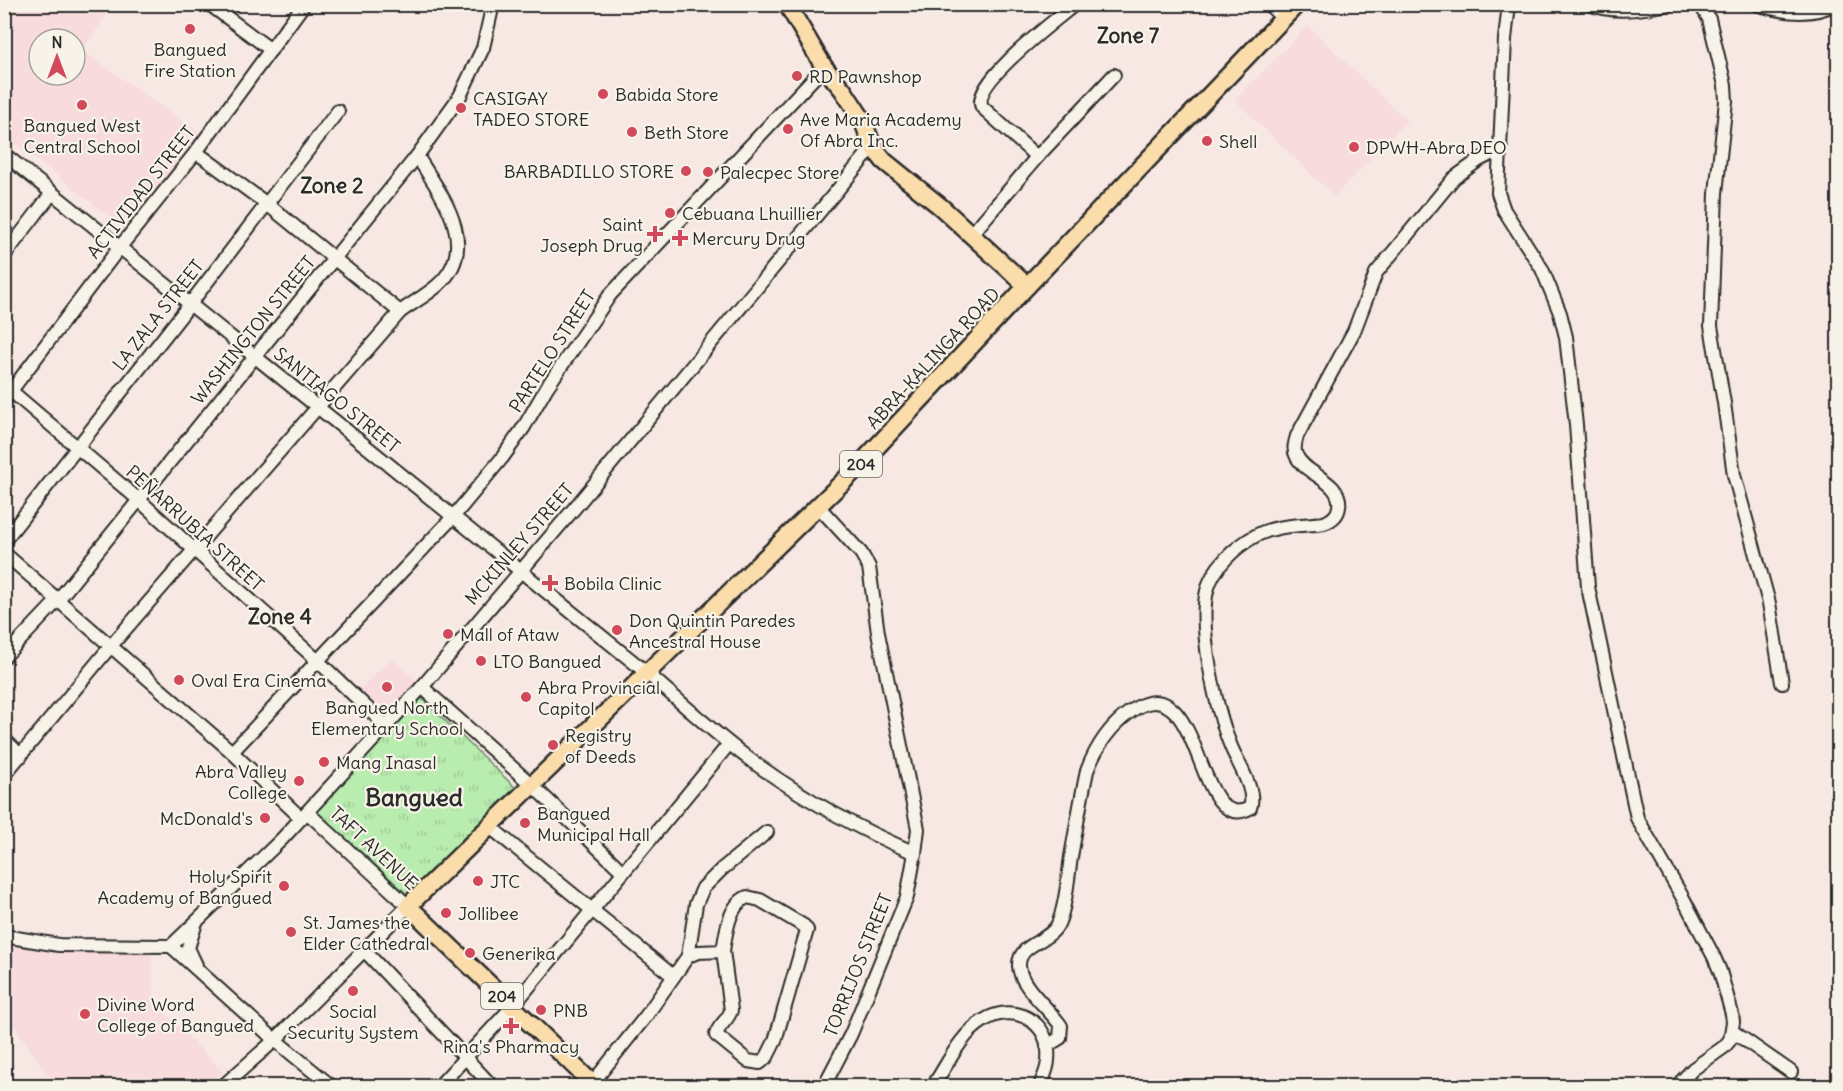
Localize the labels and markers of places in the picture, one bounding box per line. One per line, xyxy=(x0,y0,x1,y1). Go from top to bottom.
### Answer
marker: Bangued Fire Station xyxy=(183,22,197,36)
place label: Bangued Fire Station xyxy=(144,38,236,82)
place label: RD Pawnshop xyxy=(809,65,922,88)
marker: RD Pawnshop xyxy=(790,69,804,83)
place label: Babida Store xyxy=(615,83,719,106)
place label: CASIGAY TADEO STORE xyxy=(473,87,589,131)
marker: Babida Store xyxy=(596,87,610,101)
marker: Bangued West Central School xyxy=(75,98,89,112)
marker: CASIGAY TADEO STORE xyxy=(454,101,468,115)
place label: Ave Maria Academy Of Abra Inc. xyxy=(800,108,962,152)
place label: Bangued West Central School xyxy=(23,114,141,158)
place label: Beth Store xyxy=(644,121,729,144)
marker: Ave Maria Academy Of Abra Inc. xyxy=(781,122,795,136)
marker: Beth Store xyxy=(625,125,639,139)
place label: Shell xyxy=(1219,130,1257,153)
marker: Shell xyxy=(1200,134,1214,148)
place label: DPWH-Abra DEO xyxy=(1366,136,1507,159)
marker: DPWH-Abra DEO xyxy=(1347,140,1361,154)
place label: BARBADILLO STORE xyxy=(504,160,674,183)
place label: Palecpec Store xyxy=(720,161,839,184)
marker: BARBADILLO STORE xyxy=(679,164,693,178)
marker: Palecpec Store xyxy=(701,165,715,179)
place label: Cebuana Lhuillier xyxy=(682,202,823,225)
marker: Cebuana Lhuillier xyxy=(663,206,677,220)
place label: Saint Joseph Drug xyxy=(540,213,643,257)
marker: Saint Joseph Drug xyxy=(648,227,662,241)
place label: Mercury Drug xyxy=(692,227,805,250)
marker: Mercury Drug xyxy=(673,231,687,245)
place label: Bobila Clinic xyxy=(564,572,662,595)
marker: Bobila Clinic xyxy=(541,574,559,592)
place label: Don Quintin Paredes Ancestral House xyxy=(629,609,795,653)
place label: Mall of Ataw xyxy=(460,623,559,646)
marker: Don Quintin Paredes Ancestral House xyxy=(610,623,624,637)
marker: Mall of Ataw xyxy=(441,627,455,641)
place label: LTO Bangued xyxy=(493,650,602,673)
marker: LTO Bangued xyxy=(474,654,488,668)
place label: Oval Era Cinema xyxy=(191,669,326,692)
marker: Oval Era Cinema xyxy=(172,673,186,687)
place label: Abra Provincial Capitol xyxy=(538,676,660,720)
marker: Bangued North Elementary School xyxy=(380,680,394,694)
marker: Abra Provincial Capitol xyxy=(519,690,533,704)
place label: Bangued North Elementary School xyxy=(311,696,463,740)
place label: Registry of Deeds xyxy=(565,724,636,768)
marker: Registry of Deeds xyxy=(546,738,560,752)
place label: Mang Inasal xyxy=(336,751,436,774)
marker: Mang Inasal xyxy=(317,755,331,769)
place label: Abra Valley College xyxy=(195,760,287,804)
marker: Abra Valley College xyxy=(292,774,306,788)
place label: Bangued Municipal Hall xyxy=(537,802,650,846)
place label: McDonald's xyxy=(160,807,253,830)
marker: McDonald's xyxy=(258,811,272,825)
marker: Bangued Municipal Hall xyxy=(518,816,532,830)
place label: Holy Spirit Academy of Bangued xyxy=(97,865,272,909)
place label: JTC xyxy=(490,870,520,893)
marker: JTC xyxy=(471,874,485,888)
marker: Holy Spirit Academy of Bangued xyxy=(277,879,291,893)
place label: Jollibee xyxy=(458,902,519,925)
marker: Jollibee xyxy=(439,906,453,920)
place label: St. James the Elder Cathedral xyxy=(303,911,430,955)
marker: St. James the Elder Cathedral xyxy=(284,925,298,939)
place label: Generika xyxy=(482,942,556,965)
marker: Generika xyxy=(463,946,477,960)
marker: Social Security System xyxy=(346,984,360,998)
place label: Divine Word College of Bangued xyxy=(97,993,254,1037)
place label: PNB xyxy=(553,999,588,1022)
place label: Social Security System xyxy=(287,1000,419,1044)
marker: PNB xyxy=(534,1003,548,1017)
marker: Divine Word College of Bangued xyxy=(78,1007,92,1021)
marker: Rina's Pharmacy xyxy=(504,1019,518,1033)
place label: Rina's Pharmacy xyxy=(443,1035,579,1058)

